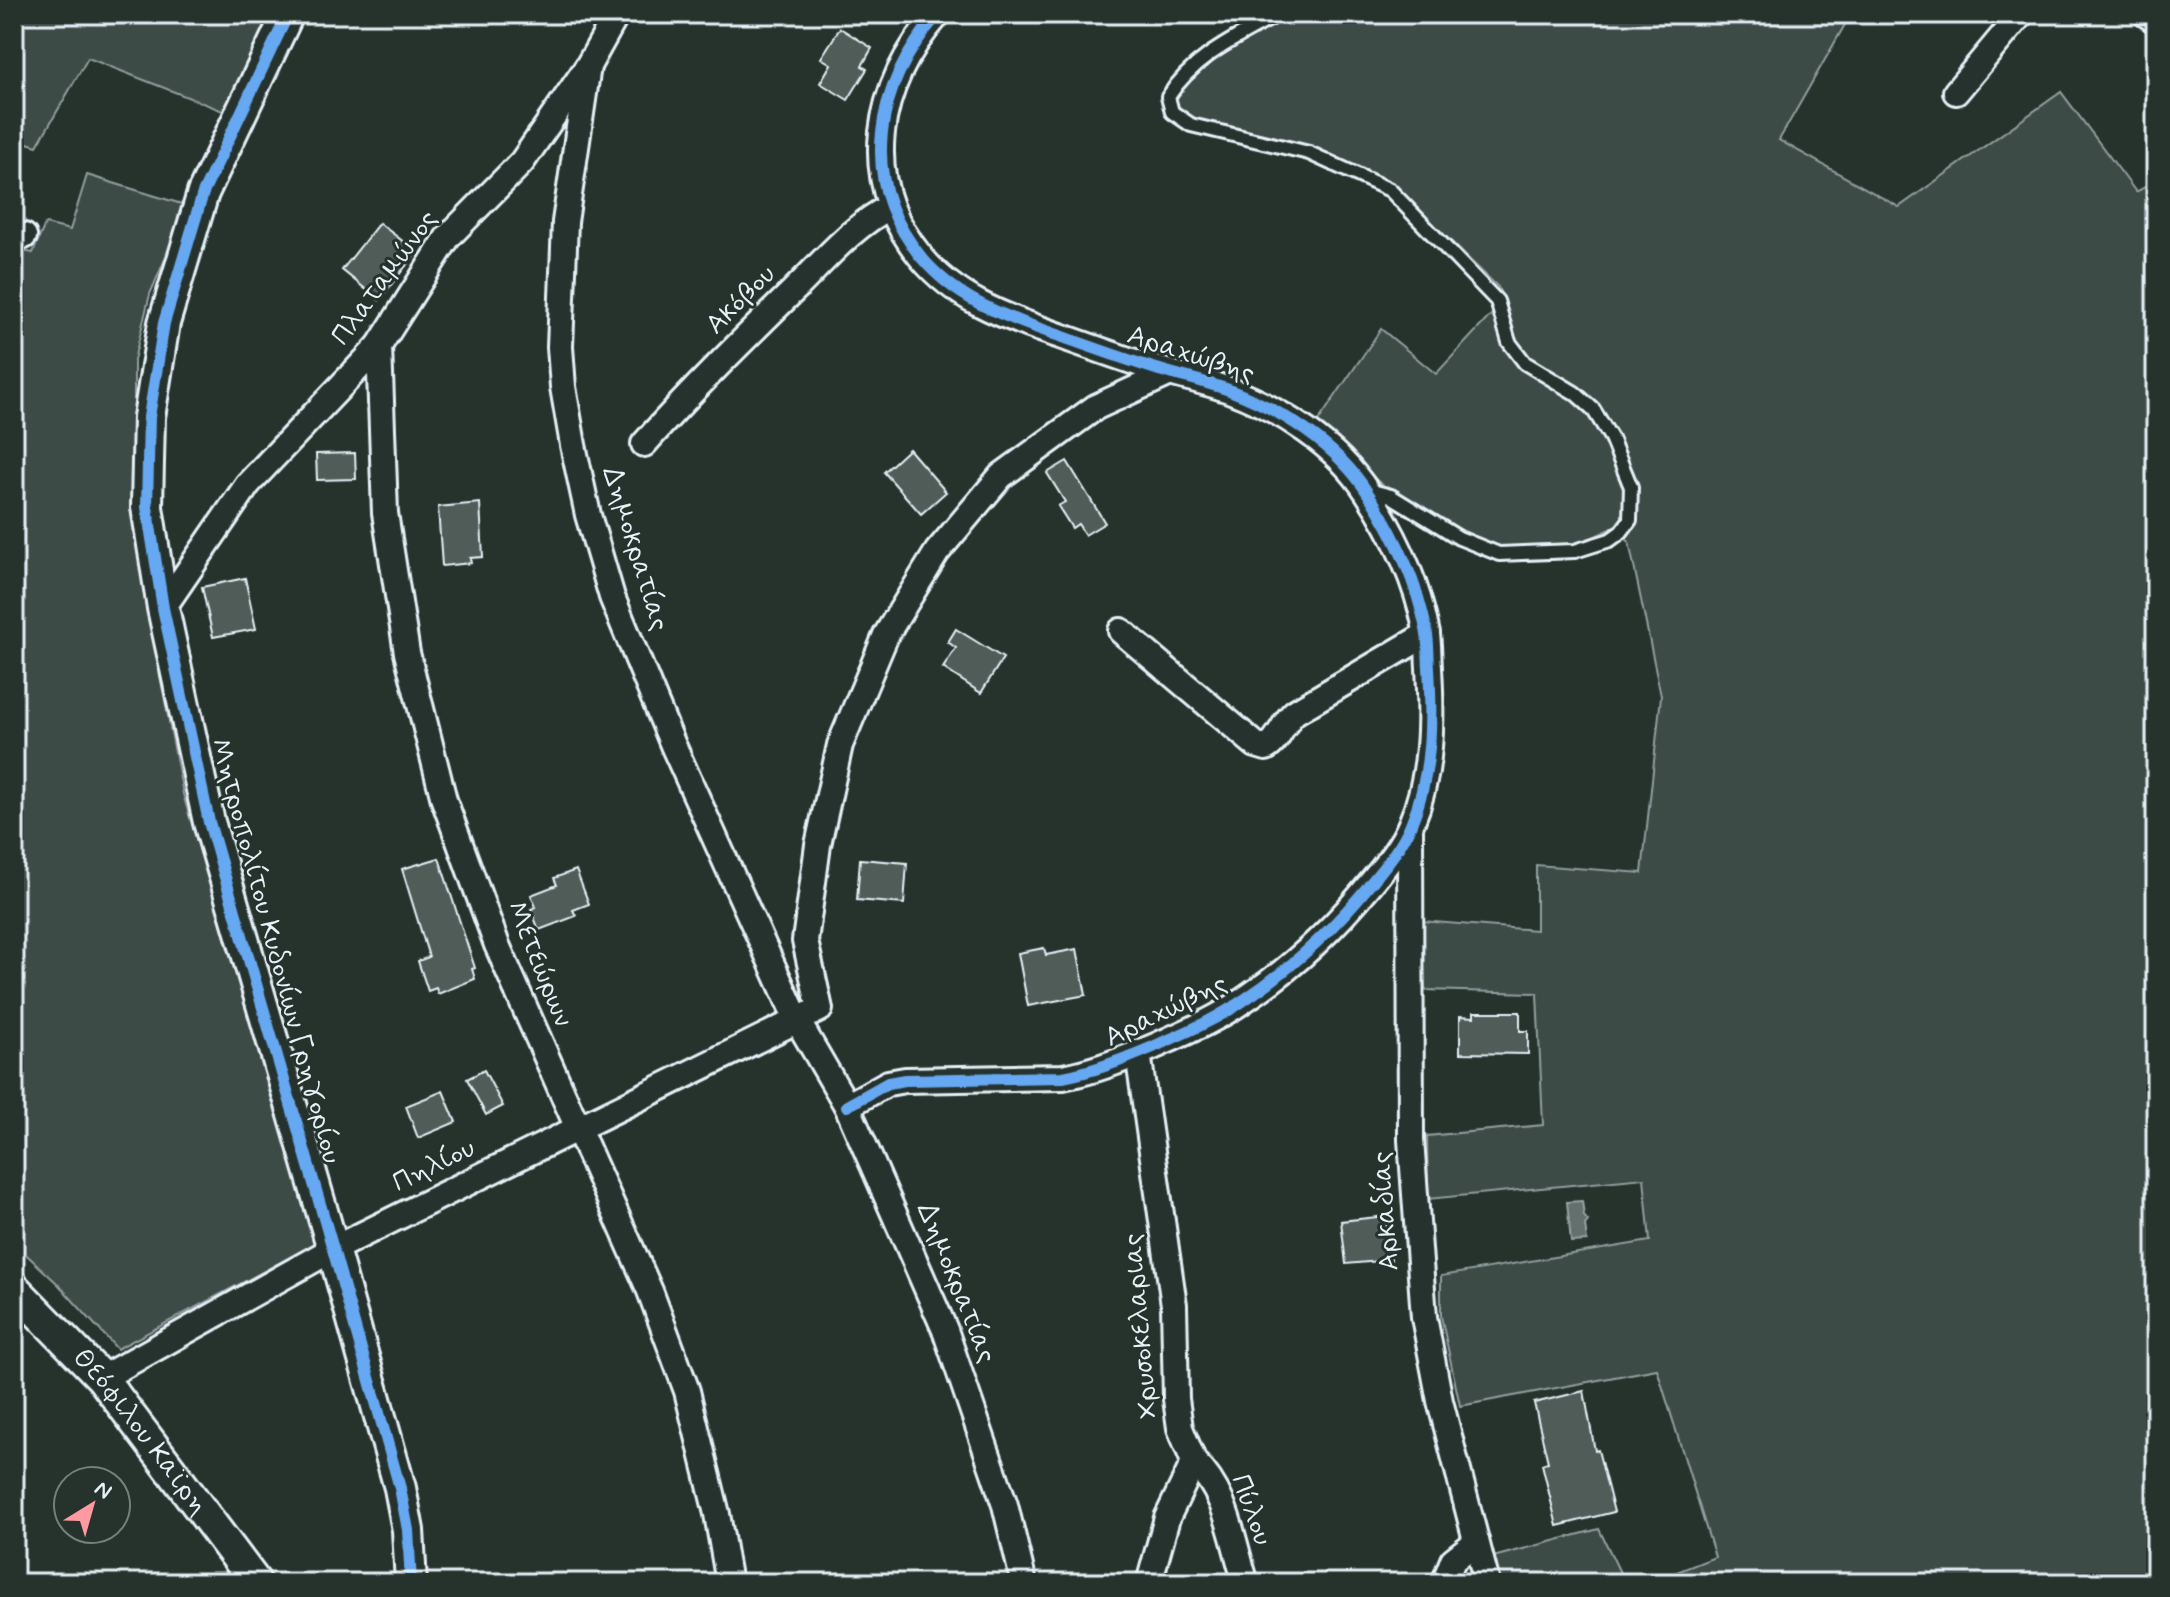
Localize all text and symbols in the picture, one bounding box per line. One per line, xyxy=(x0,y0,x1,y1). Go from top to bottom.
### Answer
street label: Πλαταμώνος xyxy=(323,203,447,353)
street label: Ακόβου xyxy=(698,257,784,343)
street label: Αραχώβης xyxy=(1122,317,1260,393)
street label: Δημοκρατίας xyxy=(592,462,678,636)
street label: Μητροπολίτου Κυδονίων Γρηγορίου xyxy=(200,734,350,1168)
street label: Μετεώρων xyxy=(497,896,581,1032)
street label: Αραχώβης xyxy=(1099,965,1233,1057)
street label: Πηλίου xyxy=(387,1130,481,1202)
street label: Αρκαδίας xyxy=(1363,1150,1409,1272)
street label: Δημοκρατίας xyxy=(907,1197,1005,1369)
street label: Χρυσοκελαριας xyxy=(1114,1232,1168,1420)
street label: Θεόφιλου Καϊρη xyxy=(64,1340,217,1523)
north arrow xyxy=(52,1465,132,1545)
street label: Πύλου xyxy=(1221,1469,1281,1551)
text: N xyxy=(89,1475,117,1506)

